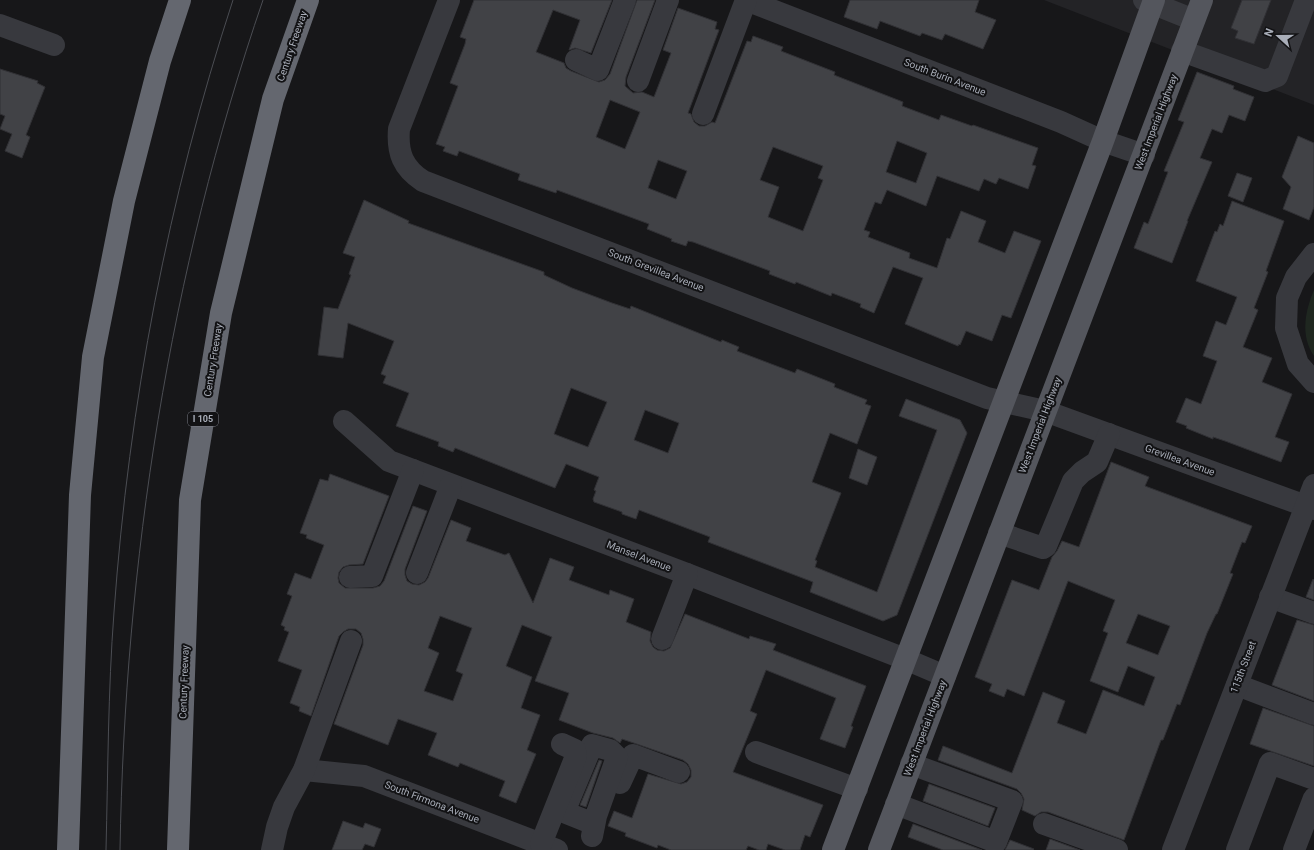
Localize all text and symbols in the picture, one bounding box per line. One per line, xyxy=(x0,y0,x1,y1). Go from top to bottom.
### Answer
street label: Century Freeway xyxy=(275,9,309,83)
north arrow xyxy=(1258,16,1298,56)
text: N xyxy=(1262,26,1277,39)
street label: South Burin Avenue xyxy=(903,56,987,98)
street label: West Imperial Highway xyxy=(1133,72,1179,172)
street label: South Grevillea Avenue xyxy=(606,247,706,293)
street label: Century Freeway xyxy=(202,322,224,397)
street label: West Imperial Highway xyxy=(1017,375,1063,475)
road number: I 105 xyxy=(188,412,218,426)
street label: Grevillea Avenue xyxy=(1144,442,1216,478)
street label: Mansel Avenue xyxy=(605,539,673,573)
street label: 115th Street xyxy=(1228,640,1258,694)
street label: Century Freeway xyxy=(177,645,191,719)
street label: West Imperial Highway xyxy=(902,678,948,778)
street label: South Firmona Avenue xyxy=(383,779,481,825)

